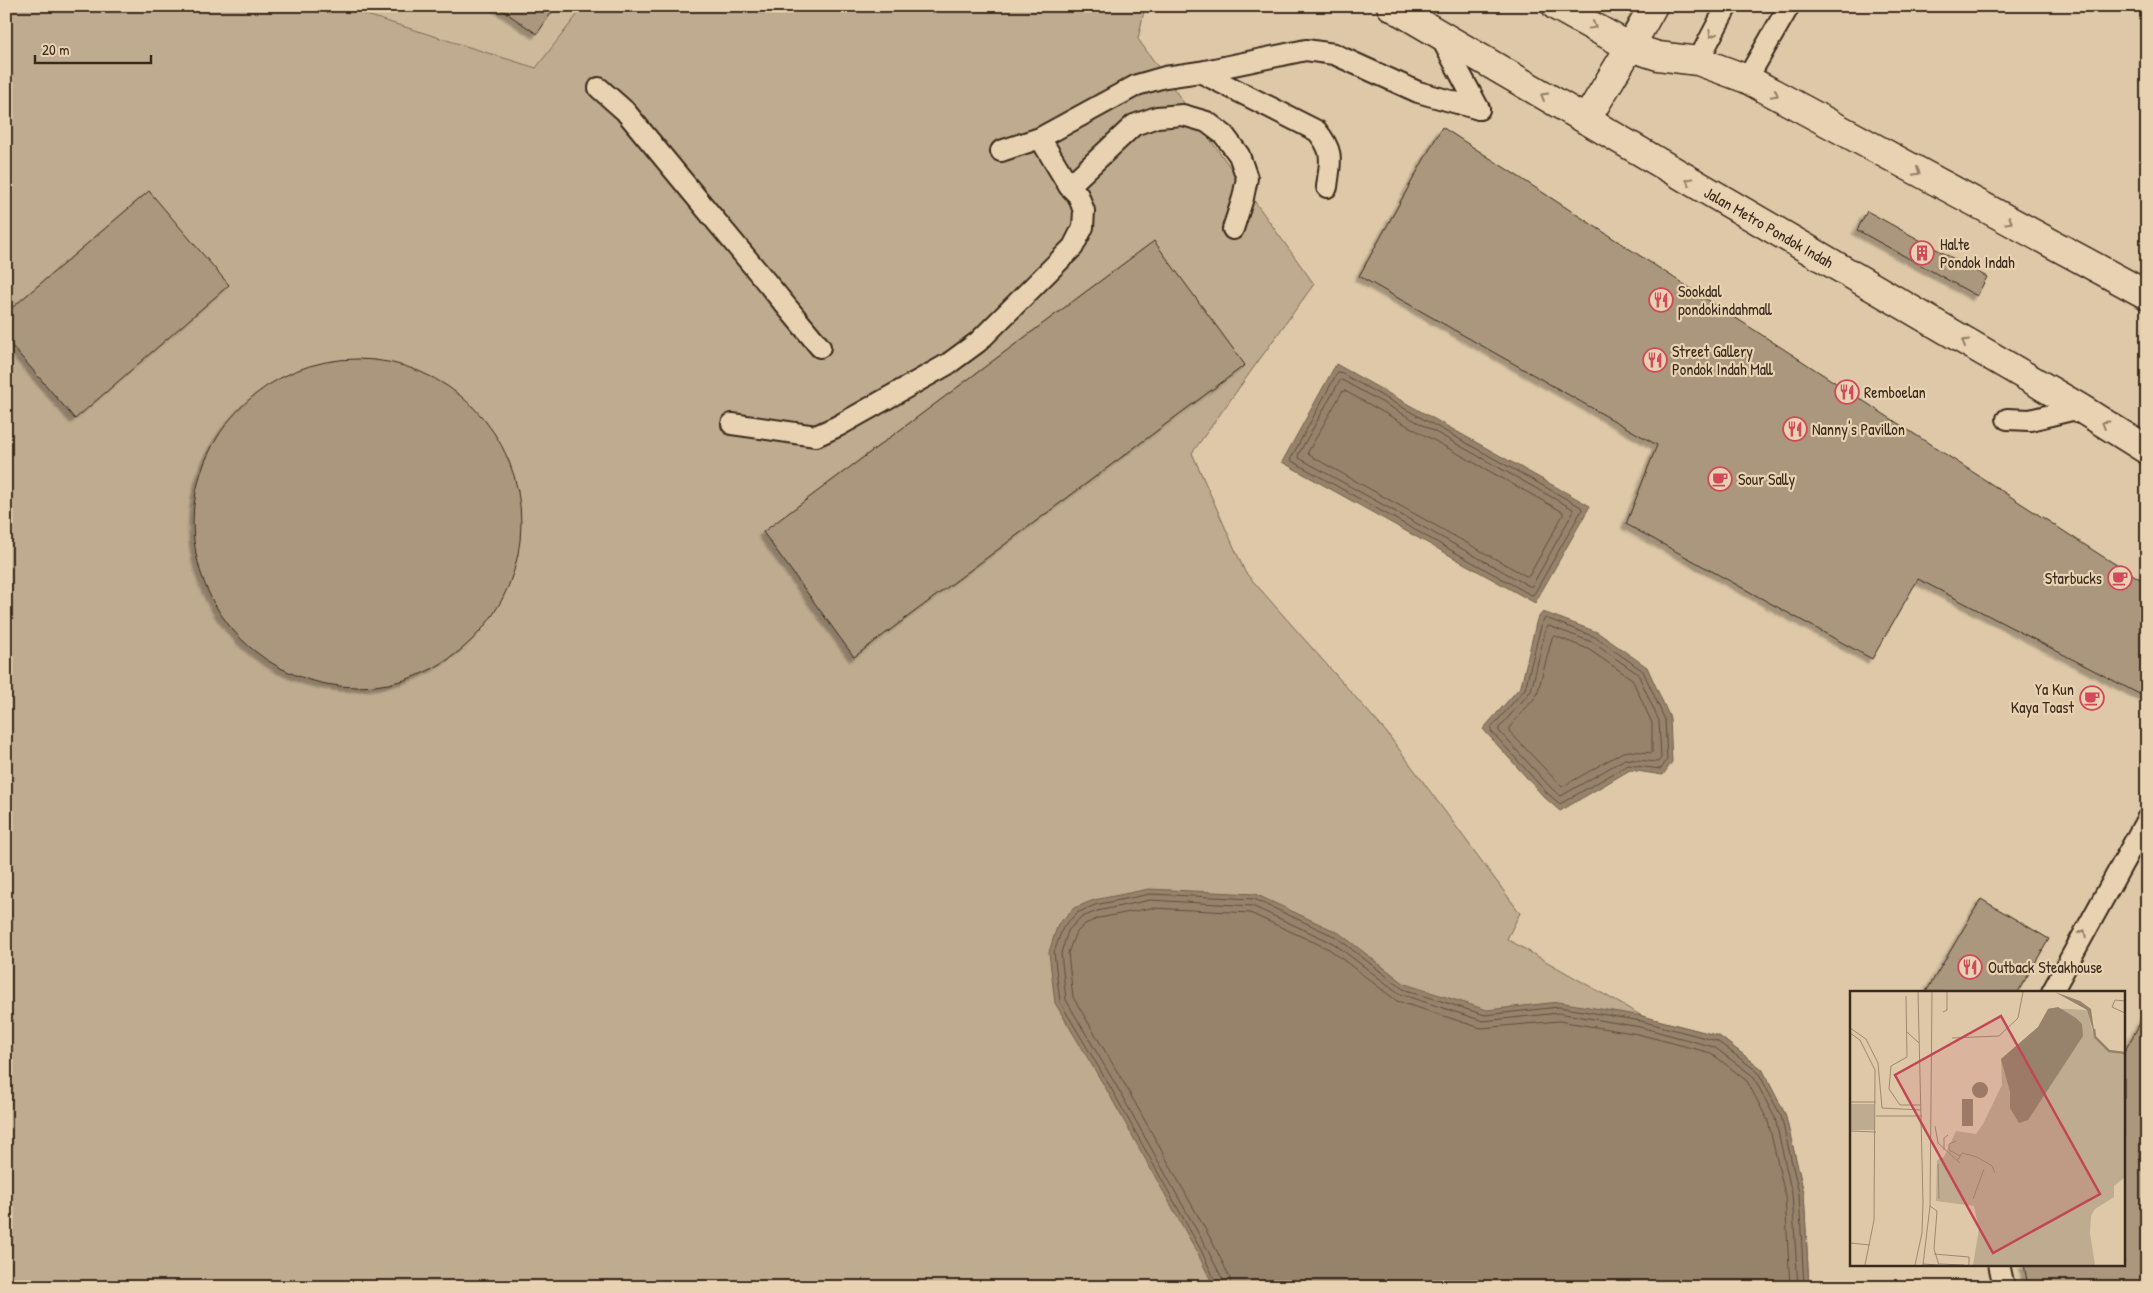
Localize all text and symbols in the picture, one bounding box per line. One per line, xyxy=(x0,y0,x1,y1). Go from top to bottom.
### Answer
one-way arrow xyxy=(1587,20,1596,30)
one-way arrow xyxy=(1708,28,1718,37)
scale bar xyxy=(35,32,151,64)
text: 20 m xyxy=(42,39,69,60)
one-way arrow xyxy=(1769,88,1778,98)
one-way arrow xyxy=(1540,92,1549,102)
one-way arrow xyxy=(1912,165,1921,175)
one-way arrow xyxy=(1685,177,1694,187)
street label: Jalan Metro Pondok Indah xyxy=(1700,181,1838,273)
one-way arrow xyxy=(2004,215,2013,225)
place label: Halte Pondok Indah xyxy=(1940,233,2015,273)
building icon: Halte Pondok Indah xyxy=(1909,240,1935,266)
place label: Sookdal pondokindahmall xyxy=(1678,280,1772,320)
restaurant icon: Sookdal pondokindahmall xyxy=(1648,287,1674,313)
one-way arrow xyxy=(1962,338,1971,348)
place label: Street Gallery Pondok Indah Mall xyxy=(1672,340,1773,380)
restaurant icon: Street Gallery Pondok Indah Mall xyxy=(1642,347,1668,373)
restaurant icon: Remboelan xyxy=(1834,379,1860,405)
place label: Remboelan xyxy=(1864,381,1926,403)
restaurant icon: Nanny's Pavillon xyxy=(1782,416,1808,442)
place label: Nanny's Pavillon xyxy=(1812,418,1905,440)
one-way arrow xyxy=(2102,421,2111,431)
cafe icon: Sour Sally xyxy=(1707,466,1733,492)
place label: Sour Sally xyxy=(1738,468,1796,490)
cafe icon: Starbucks xyxy=(2107,565,2133,591)
place label: Starbucks xyxy=(2045,567,2102,589)
place label: Ya Kun Kaya Toast xyxy=(2011,678,2074,718)
cafe icon: Ya Kun Kaya Toast xyxy=(2079,685,2105,711)
one-way arrow xyxy=(2077,930,2087,939)
restaurant icon: Outback Steakhouse xyxy=(1957,954,1983,980)
place label: Outback Steakhouse xyxy=(1988,956,2103,978)
inset map xyxy=(1850,991,2126,1266)

